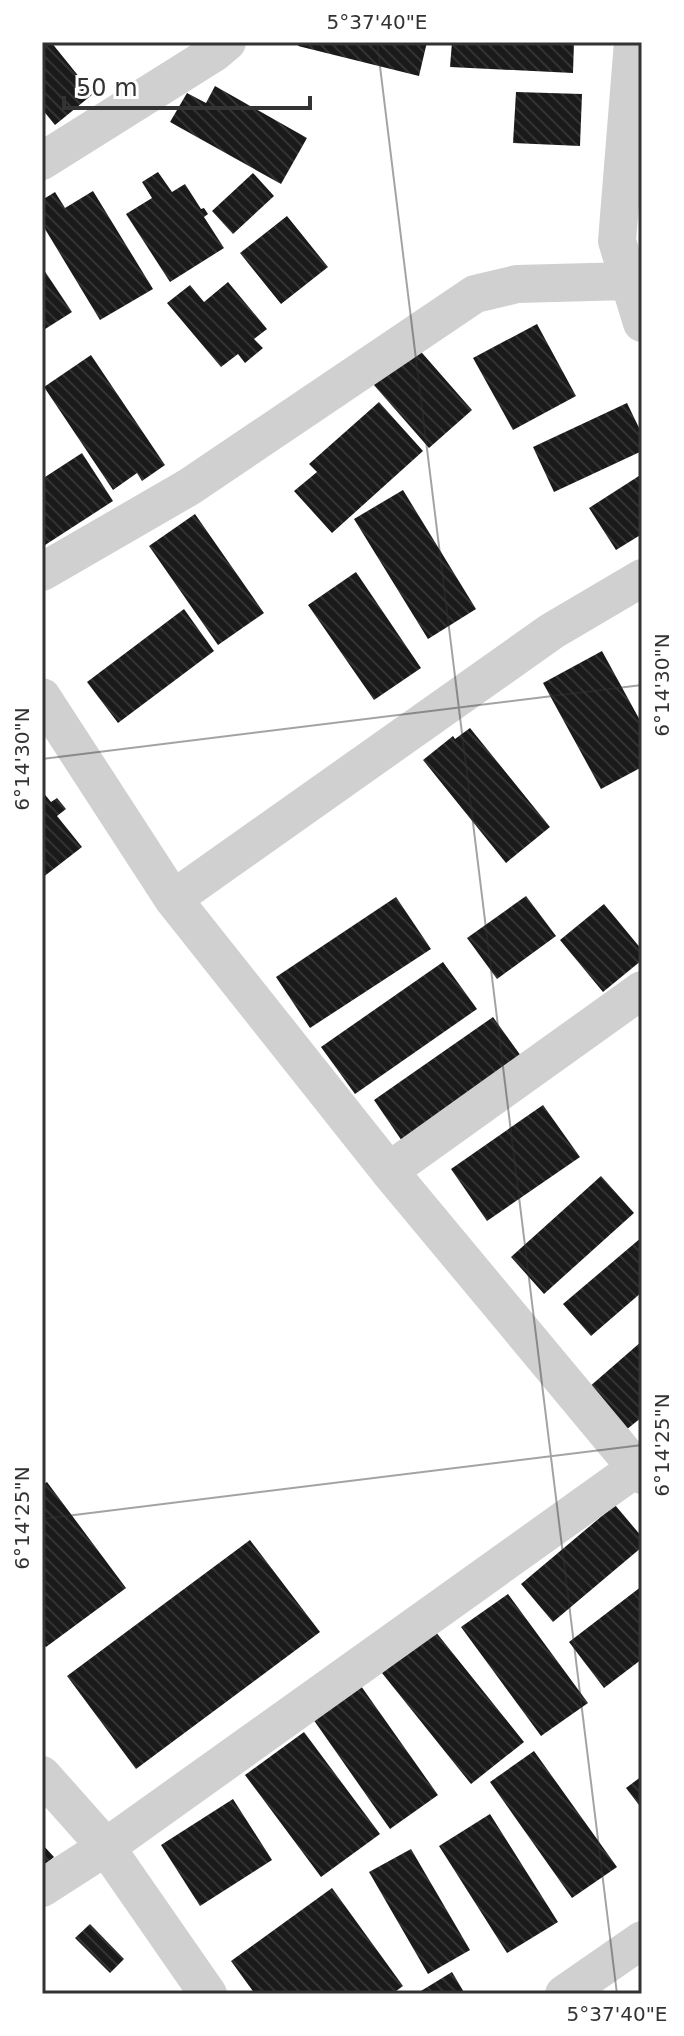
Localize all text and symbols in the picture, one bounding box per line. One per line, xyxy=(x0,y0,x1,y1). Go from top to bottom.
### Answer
text: 5°37'40"E xyxy=(327,10,427,34)
scale bar xyxy=(64,60,310,110)
text: 50 m xyxy=(76,74,138,102)
text: 6°14'30"N xyxy=(650,633,674,737)
text: 6°14'30"N xyxy=(10,707,34,811)
text: 6°14'25"N xyxy=(650,1393,674,1497)
text: 6°14'25"N xyxy=(10,1466,34,1570)
text: 5°37'40"E xyxy=(567,2002,667,2026)

